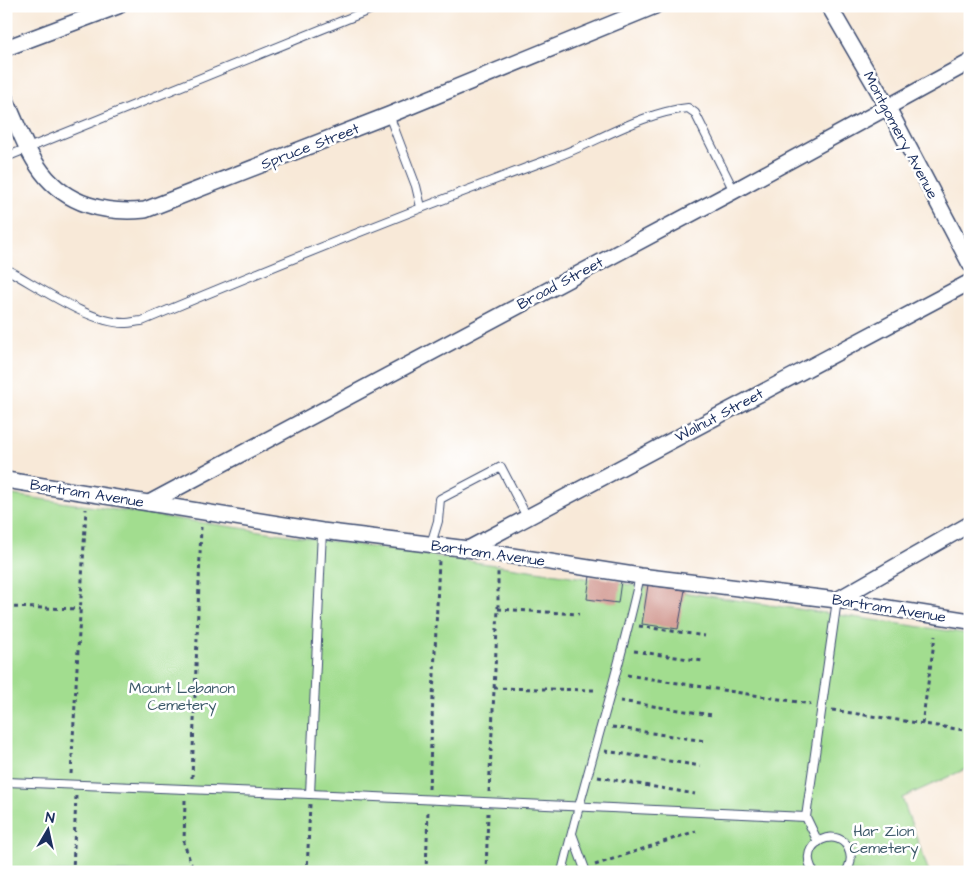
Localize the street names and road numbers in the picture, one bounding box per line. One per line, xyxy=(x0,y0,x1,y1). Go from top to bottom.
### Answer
street label: Montgomery Avenue xyxy=(857,68,943,203)
street label: Spruce Street xyxy=(258,118,362,175)
street label: Broad Street xyxy=(513,252,607,315)
street label: Walnut Street xyxy=(671,383,767,448)
street label: Bartram Avenue xyxy=(29,474,145,513)
street label: Bartram Avenue xyxy=(430,535,546,572)
street label: Bartram Avenue xyxy=(831,589,947,628)

